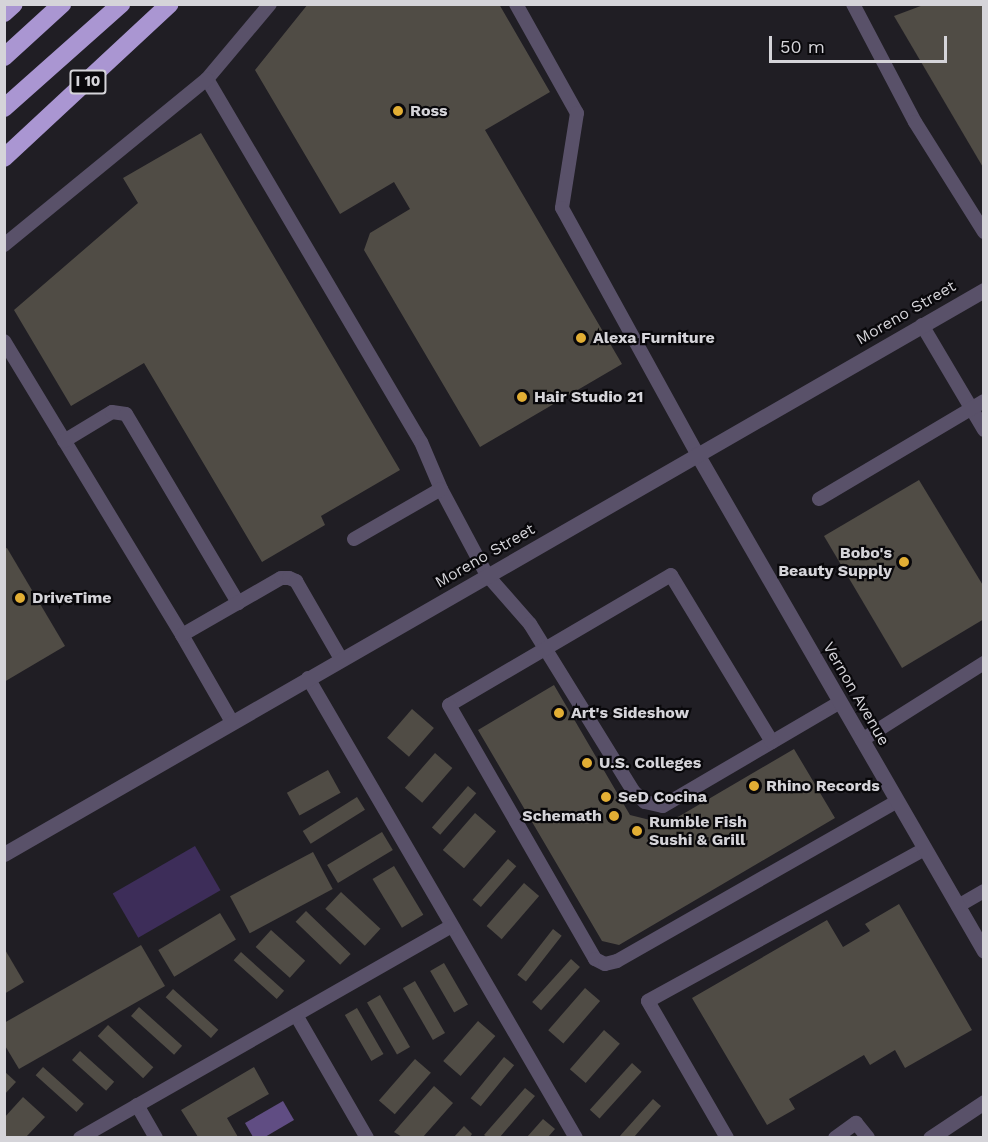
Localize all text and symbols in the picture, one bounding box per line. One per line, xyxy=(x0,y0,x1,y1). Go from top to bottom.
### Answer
scale bar xyxy=(772,24,950,62)
text: 50 m xyxy=(780,36,825,57)
road number: I 10 xyxy=(68,70,107,94)
place label: Ross xyxy=(410,101,448,121)
marker: Ross xyxy=(391,104,405,118)
street label: Moreno Street xyxy=(853,277,959,349)
place label: Alexa Furniture xyxy=(593,328,715,348)
marker: Alexa Furniture xyxy=(574,331,588,345)
place label: Hair Studio 21 xyxy=(534,387,644,407)
marker: Hair Studio 21 xyxy=(515,390,529,404)
street label: Moreno Street xyxy=(432,520,538,592)
place label: Bobo's Beauty Supply xyxy=(778,543,892,581)
marker: Bobo's Beauty Supply xyxy=(897,555,911,569)
place label: DriveTime xyxy=(32,588,112,608)
marker: DriveTime xyxy=(13,591,27,605)
street label: Vernon Avenue xyxy=(818,639,894,749)
place label: Art's Sideshow xyxy=(571,703,689,723)
marker: Art's Sideshow xyxy=(552,706,566,720)
place label: U.S. Colleges xyxy=(599,753,701,773)
marker: U.S. Colleges xyxy=(580,756,594,770)
place label: Rhino Records xyxy=(766,776,880,796)
marker: Rhino Records xyxy=(747,779,761,793)
place label: SeD Cocina xyxy=(618,787,707,807)
marker: SeD Cocina xyxy=(599,790,613,804)
place label: Schemath xyxy=(522,806,602,826)
marker: Schemath xyxy=(607,809,621,823)
place label: Rumble Fish Sushi & Grill xyxy=(649,812,747,850)
marker: Rumble Fish Sushi & Grill xyxy=(630,824,644,838)

